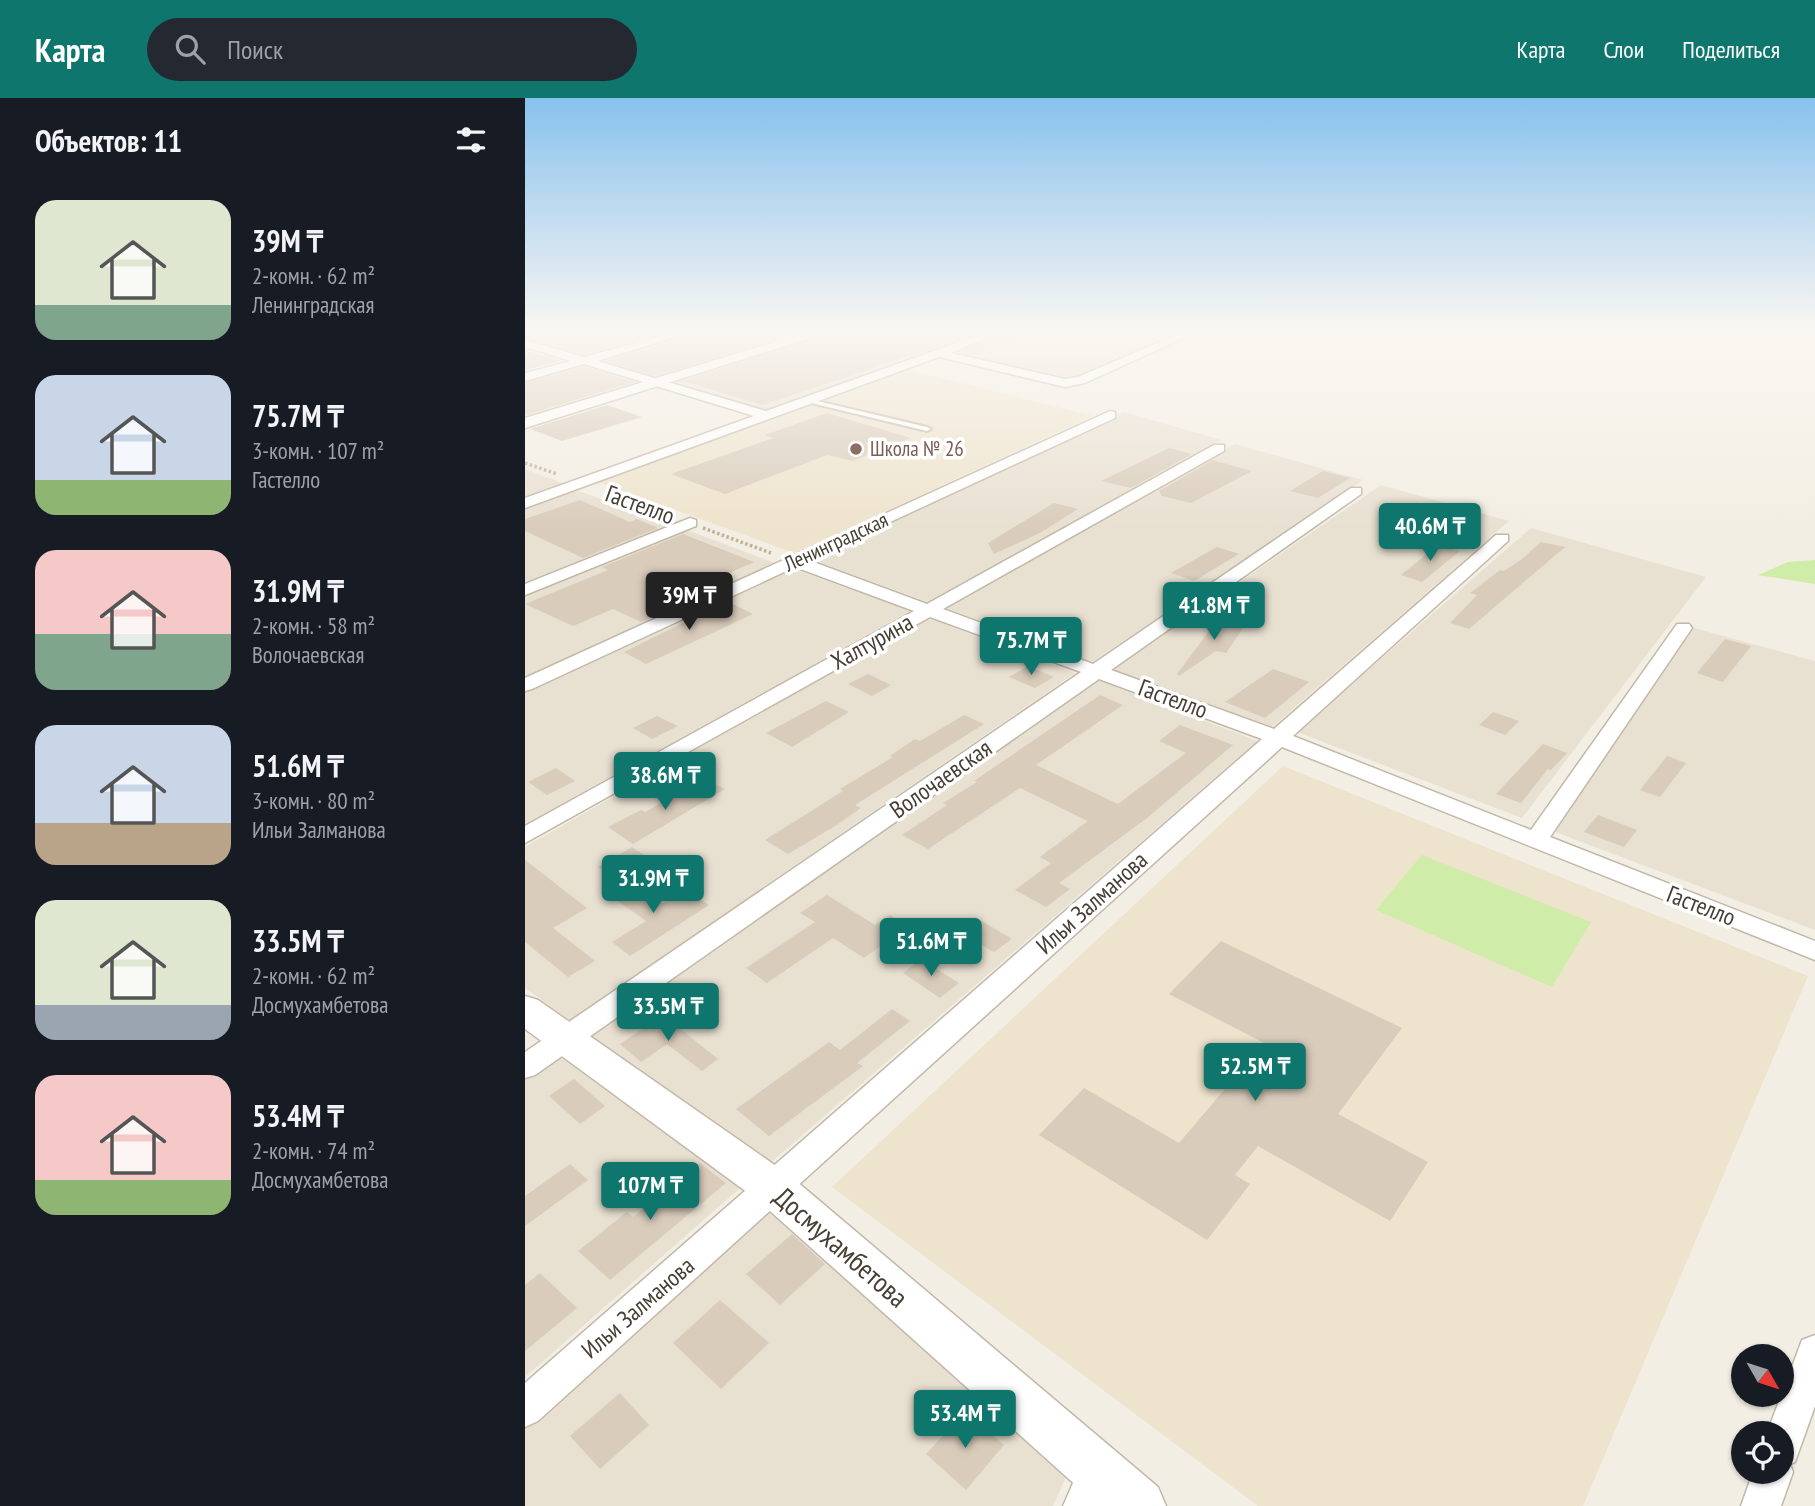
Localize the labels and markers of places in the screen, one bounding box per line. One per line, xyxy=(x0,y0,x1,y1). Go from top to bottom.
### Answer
place label: Школа № 26 xyxy=(870,435,964,462)
marker: Школа № 26 xyxy=(848,441,864,457)
pin: 40.6M ₸ xyxy=(1365,504,1495,563)
pin: 39M ₸ xyxy=(640,573,738,632)
pin: 41.8M ₸ xyxy=(1149,582,1279,642)
pin: 75.7M ₸ xyxy=(966,618,1096,677)
pin: 38.6M ₸ xyxy=(600,752,730,812)
pin: 31.9M ₸ xyxy=(588,856,718,915)
pin: 51.6M ₸ xyxy=(866,918,996,978)
pin: 33.5M ₸ xyxy=(603,984,733,1043)
pin: 52.5M ₸ xyxy=(1190,1044,1320,1103)
pin: 107M ₸ xyxy=(593,1162,707,1222)
pin: 53.4M ₸ xyxy=(900,1390,1030,1450)

